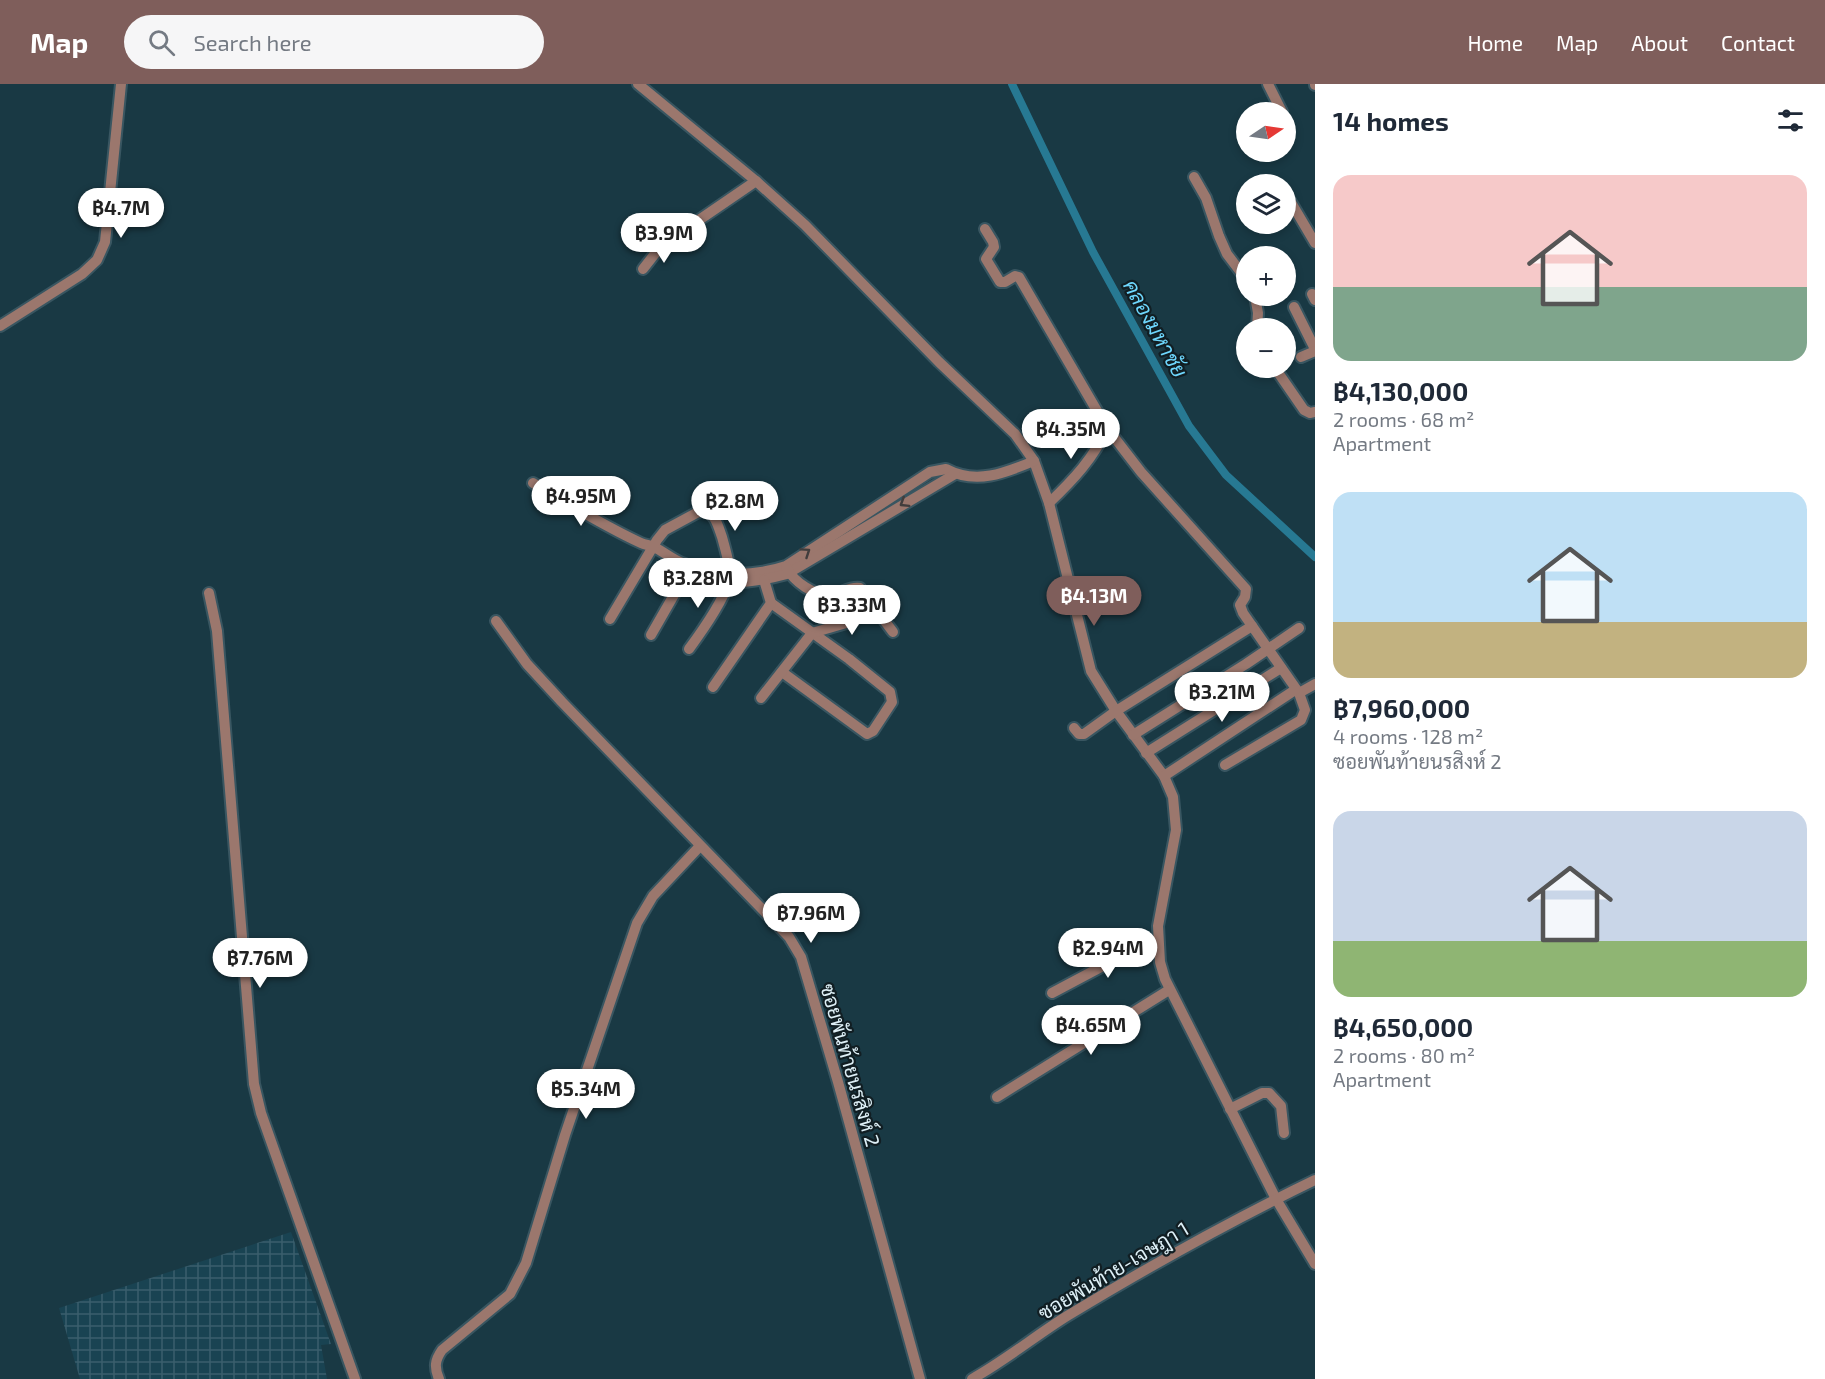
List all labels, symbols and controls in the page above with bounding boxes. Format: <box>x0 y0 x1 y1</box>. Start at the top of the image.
search box <box>124 15 544 69</box>
text: Map <box>30 25 88 59</box>
icon: search <box>145 26 178 59</box>
text: Search here <box>193 29 312 55</box>
text: Home <box>1467 30 1523 55</box>
text: Map <box>1556 30 1598 55</box>
text: About <box>1631 30 1688 55</box>
text: Contact <box>1721 30 1795 55</box>
north arrow <box>1236 102 1296 162</box>
map controls <box>1236 102 1296 378</box>
icon: filters <box>1774 104 1807 137</box>
text: 14 homes <box>1333 105 1449 136</box>
button: layers <box>1236 174 1296 234</box>
pin: ฿4.7M <box>79 188 163 239</box>
text: ฿4.7M <box>92 195 150 219</box>
pin: ฿3.9M <box>622 213 706 264</box>
icon: home <box>1516 214 1624 322</box>
text: ฿3.9M <box>635 220 693 244</box>
button: + <box>1236 246 1296 306</box>
water label: คลองมหาชัย <box>1119 275 1193 381</box>
button: − <box>1236 318 1296 378</box>
text: ฿4,130,000 <box>1333 375 1468 406</box>
text: 2 rooms · 68 m² <box>1333 407 1474 431</box>
pin: ฿4.35M <box>1022 409 1120 460</box>
text: ฿4.35M <box>1036 416 1106 440</box>
text: Apartment <box>1333 431 1431 455</box>
pin: ฿4.95M <box>532 476 630 527</box>
pin: ฿2.8M <box>693 481 777 532</box>
text: ฿4.95M <box>546 483 616 507</box>
text: ฿2.8M <box>705 488 765 512</box>
one-way arrow <box>900 496 911 507</box>
icon: home <box>1516 531 1624 639</box>
one-way arrow <box>799 548 810 559</box>
pin: ฿3.28M <box>649 558 747 609</box>
text: ฿3.28M <box>663 565 733 589</box>
pin: ฿4.13M <box>1045 576 1143 627</box>
text: ฿4.13M <box>1060 583 1128 607</box>
pin: ฿3.33M <box>803 585 901 636</box>
text: ฿3.33M <box>817 592 887 616</box>
pin: ฿3.21M <box>1173 672 1271 723</box>
text: ฿3.21M <box>1189 679 1255 703</box>
text: ฿7,960,000 <box>1333 692 1470 723</box>
text: 4 rooms · 128 m² <box>1333 724 1483 748</box>
text: ซอยพันท้ายนรสิงห์ 2 <box>1333 749 1501 773</box>
icon: home <box>1516 850 1624 958</box>
pin: ฿7.96M <box>762 893 860 944</box>
text: ฿7.96M <box>777 900 845 924</box>
pin: ฿2.94M <box>1059 928 1157 979</box>
text: ฿2.94M <box>1072 935 1144 959</box>
pin: ฿7.76M <box>211 938 309 989</box>
text: ฿7.76M <box>227 945 293 969</box>
street label: ซอยพันท้ายนรสิงห์ 2 <box>816 980 887 1149</box>
pin: ฿4.65M <box>1042 1005 1140 1056</box>
text: ฿4,650,000 <box>1333 1011 1473 1042</box>
text: ฿4.65M <box>1056 1012 1126 1036</box>
text: 2 rooms · 80 m² <box>1333 1043 1475 1067</box>
text: Apartment <box>1333 1067 1431 1091</box>
pin: ฿5.34M <box>537 1069 635 1120</box>
text: ฿5.34M <box>551 1076 621 1100</box>
street label: ซอยพันท้าย-เจษฎา 1 <box>1033 1216 1194 1327</box>

